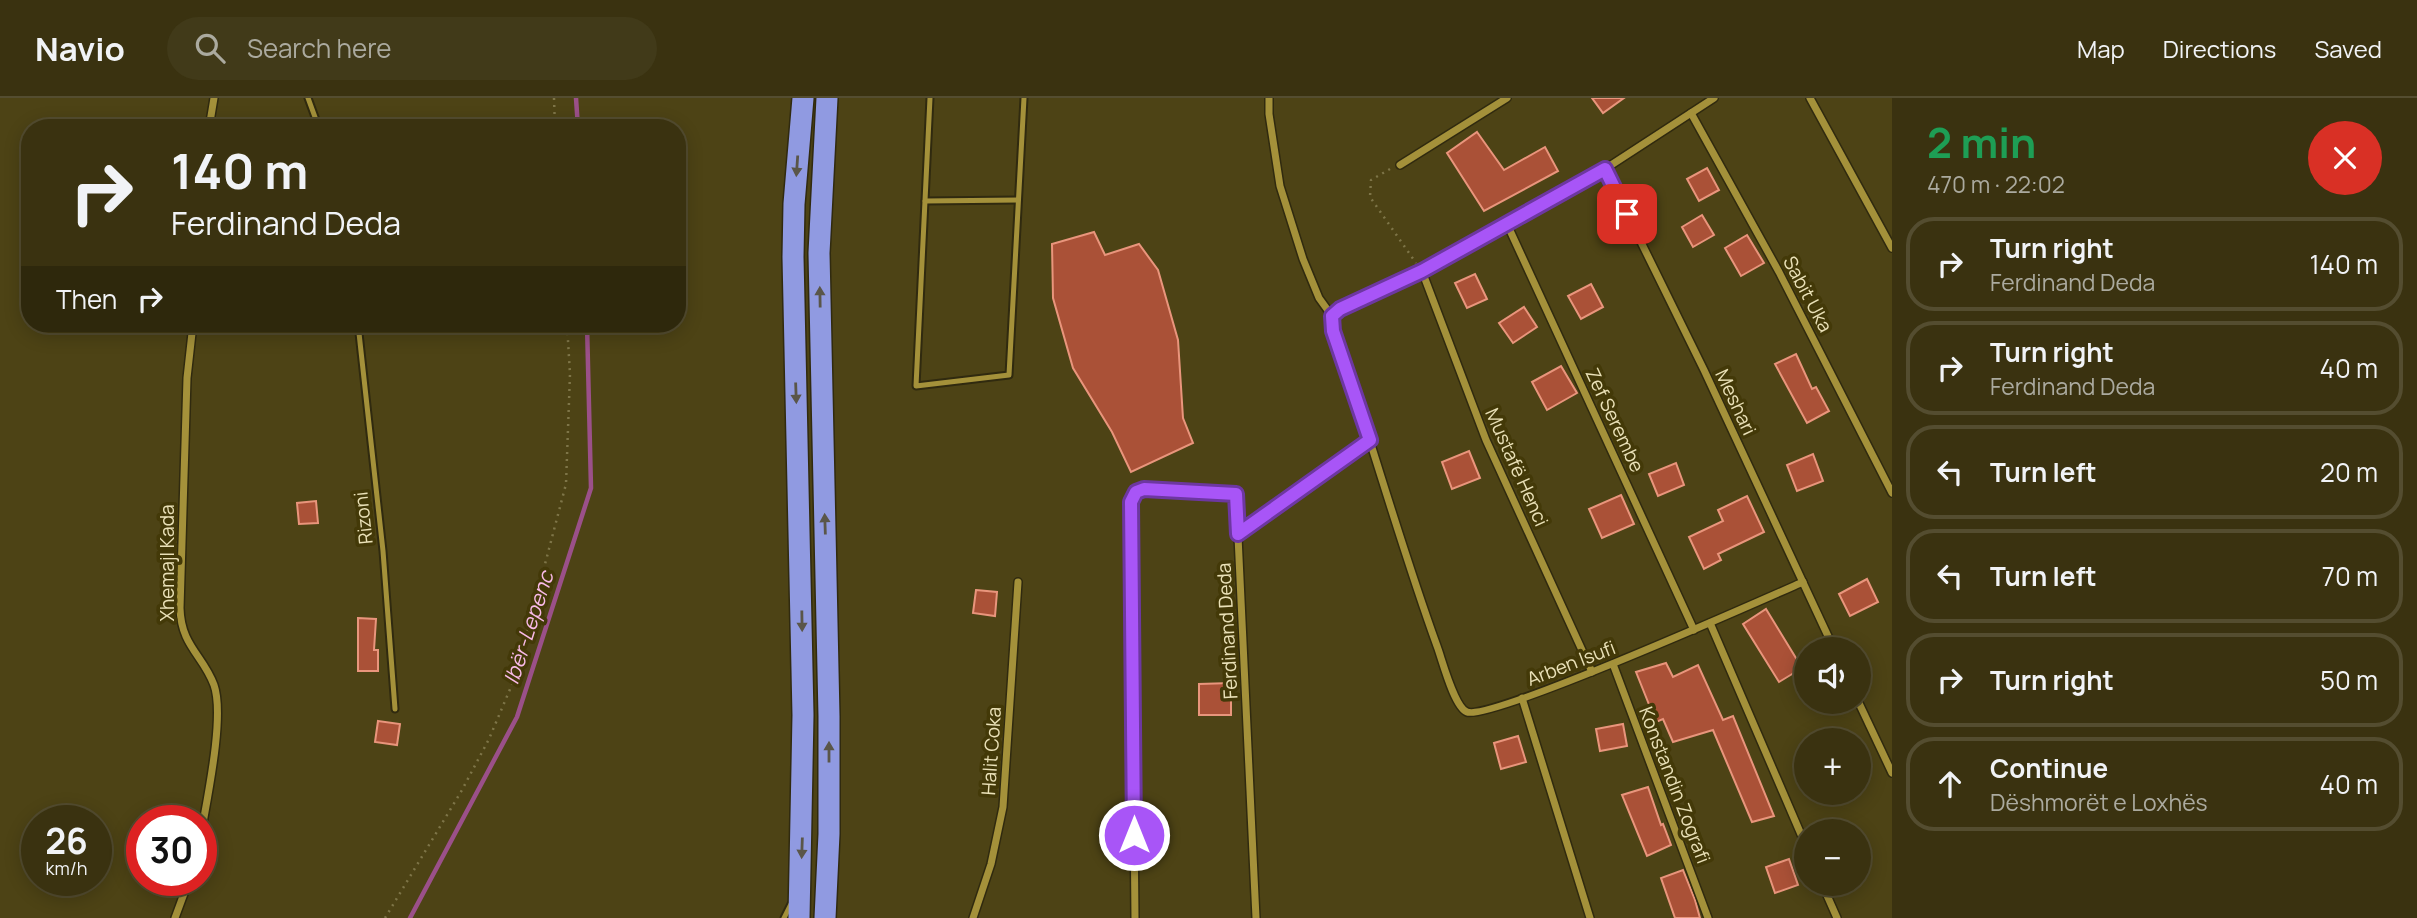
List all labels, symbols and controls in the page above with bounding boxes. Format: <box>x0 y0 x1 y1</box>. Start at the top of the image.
search box <box>167 17 657 80</box>
text: Navio <box>35 26 125 71</box>
icon: search <box>191 29 229 67</box>
text: Search here <box>247 30 391 66</box>
text: Map <box>2077 32 2125 65</box>
text: Directions <box>2163 32 2276 65</box>
text: Saved <box>2314 32 2382 65</box>
text: 2 min <box>1927 113 2036 171</box>
button: close <box>2308 121 2382 195</box>
text: 140 m <box>171 137 308 204</box>
icon: right <box>56 147 147 238</box>
one-way arrow <box>791 155 802 177</box>
text: 470 m · 22:02 <box>1927 168 2065 200</box>
pin <box>1597 184 1657 244</box>
icon: arrive <box>1608 195 1646 233</box>
text: Ferdinand Deda <box>171 201 401 245</box>
text: Turn right <box>1990 230 2114 266</box>
icon: right <box>1931 245 1969 283</box>
text: 140 m <box>2309 246 2378 282</box>
street label: Sabit Uka <box>1777 251 1839 337</box>
text: Ferdinand Deda <box>1990 266 2155 298</box>
icon: right <box>131 280 169 318</box>
text: Then <box>56 281 117 317</box>
one-way arrow <box>814 286 826 308</box>
text: Turn right <box>1990 334 2114 370</box>
icon: right <box>1931 349 1969 387</box>
text: 40 m <box>2320 350 2378 386</box>
street label: Zef Serembe <box>1580 364 1650 476</box>
street label: Meshari <box>1709 365 1763 439</box>
text: Ferdinand Deda <box>1990 370 2155 402</box>
one-way arrow <box>791 383 802 405</box>
street label: Mustafë Henci <box>1479 404 1555 530</box>
icon: left <box>1931 453 1969 491</box>
text: Turn left <box>1990 454 2097 490</box>
text: 20 m <box>2320 454 2378 490</box>
street label: Rizoni <box>347 490 379 546</box>
street label: Xhemajl Kada <box>154 505 180 621</box>
one-way arrow <box>820 513 831 535</box>
icon: left <box>1931 557 1969 595</box>
text: Turn left <box>1990 558 2097 594</box>
text: 70 m <box>2322 558 2378 594</box>
street label: Ferdinand Deda <box>1210 562 1244 700</box>
water label: Ibër-Lepenc <box>497 565 560 688</box>
one-way arrow <box>796 610 807 632</box>
street label: Arben Isufi <box>1523 634 1619 692</box>
map controls <box>1794 637 1871 896</box>
button: sound <box>1794 637 1871 714</box>
icon: right <box>1931 661 1969 699</box>
text: Turn right <box>1990 662 2114 698</box>
text: 50 m <box>2320 662 2378 698</box>
street label: Konstandin Zografi <box>1633 703 1717 867</box>
street label: Halit Coka <box>975 706 1007 796</box>
button: + <box>1794 728 1871 805</box>
one-way arrow <box>823 741 835 763</box>
text: Continue <box>1990 750 2108 786</box>
icon: ahead <box>1931 765 1969 803</box>
text: 40 m <box>2320 766 2378 802</box>
text: Dëshmorët e Loxhës <box>1990 786 2208 818</box>
position arrow <box>1097 798 1171 872</box>
speed limit sign: 30 <box>126 805 217 896</box>
text: 26 <box>45 817 88 865</box>
button: − <box>1794 819 1871 896</box>
one-way arrow <box>796 838 807 860</box>
text: km/h <box>46 856 87 880</box>

